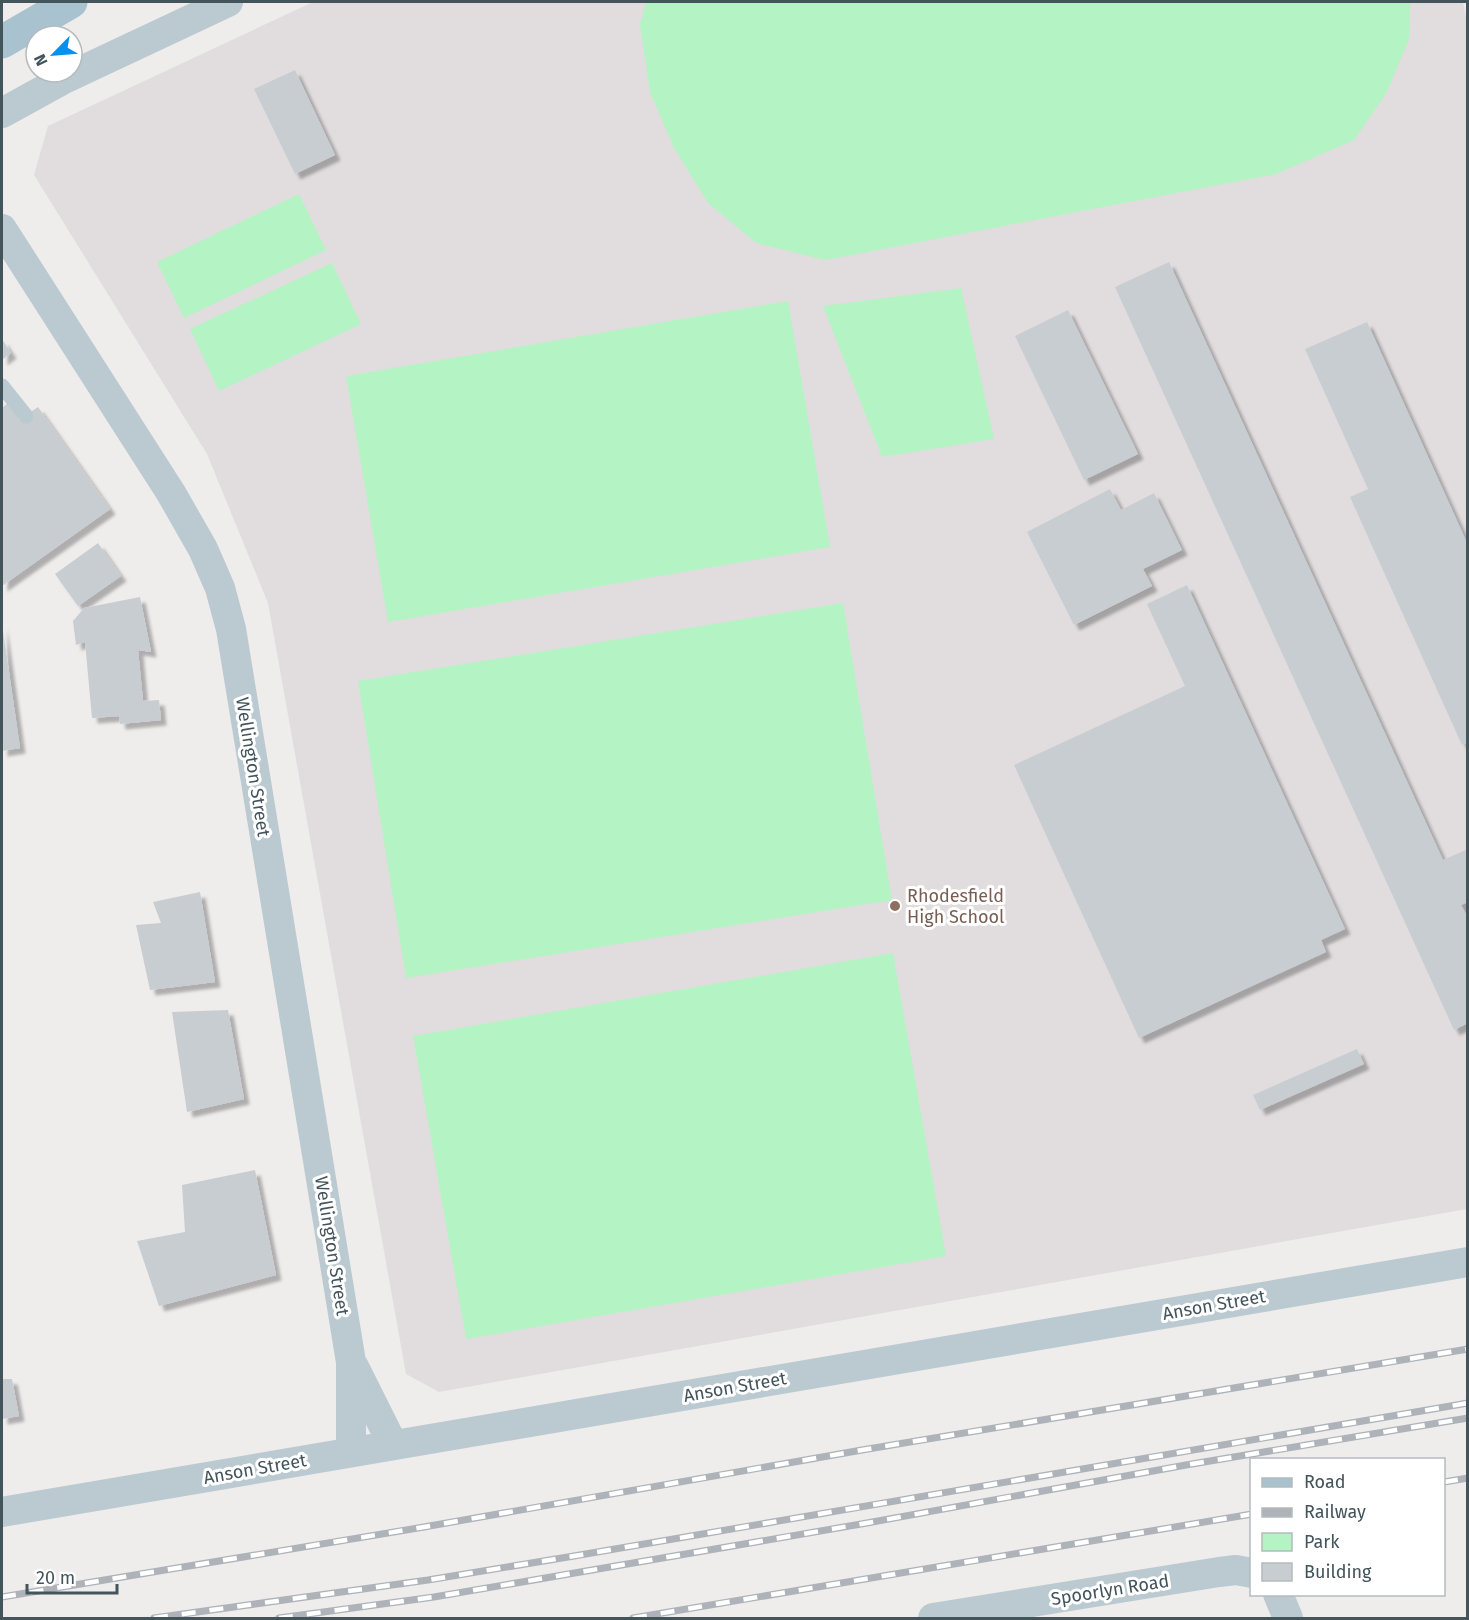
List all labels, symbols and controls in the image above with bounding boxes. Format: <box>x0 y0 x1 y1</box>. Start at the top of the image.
north arrow <box>24 24 84 84</box>
text: N <box>30 51 52 69</box>
street label: Wellington Street <box>231 696 275 839</box>
place label: Rhodesfield High School <box>907 885 1004 928</box>
marker: Rhodesfield High School <box>888 899 902 913</box>
street label: Wellington Street <box>310 1175 354 1318</box>
street label: Anson Street <box>1161 1285 1268 1325</box>
street label: Anson Street <box>682 1367 789 1407</box>
street label: Anson Street <box>202 1449 309 1489</box>
legend <box>1250 1458 1445 1596</box>
text: Road <box>1304 1471 1346 1493</box>
text: Railway <box>1304 1501 1366 1523</box>
text: Park <box>1304 1531 1340 1553</box>
scale bar <box>27 1557 117 1595</box>
text: Building <box>1304 1561 1372 1583</box>
text: 20 m <box>36 1567 75 1589</box>
street label: Spoorlyn Road <box>1049 1570 1171 1610</box>

